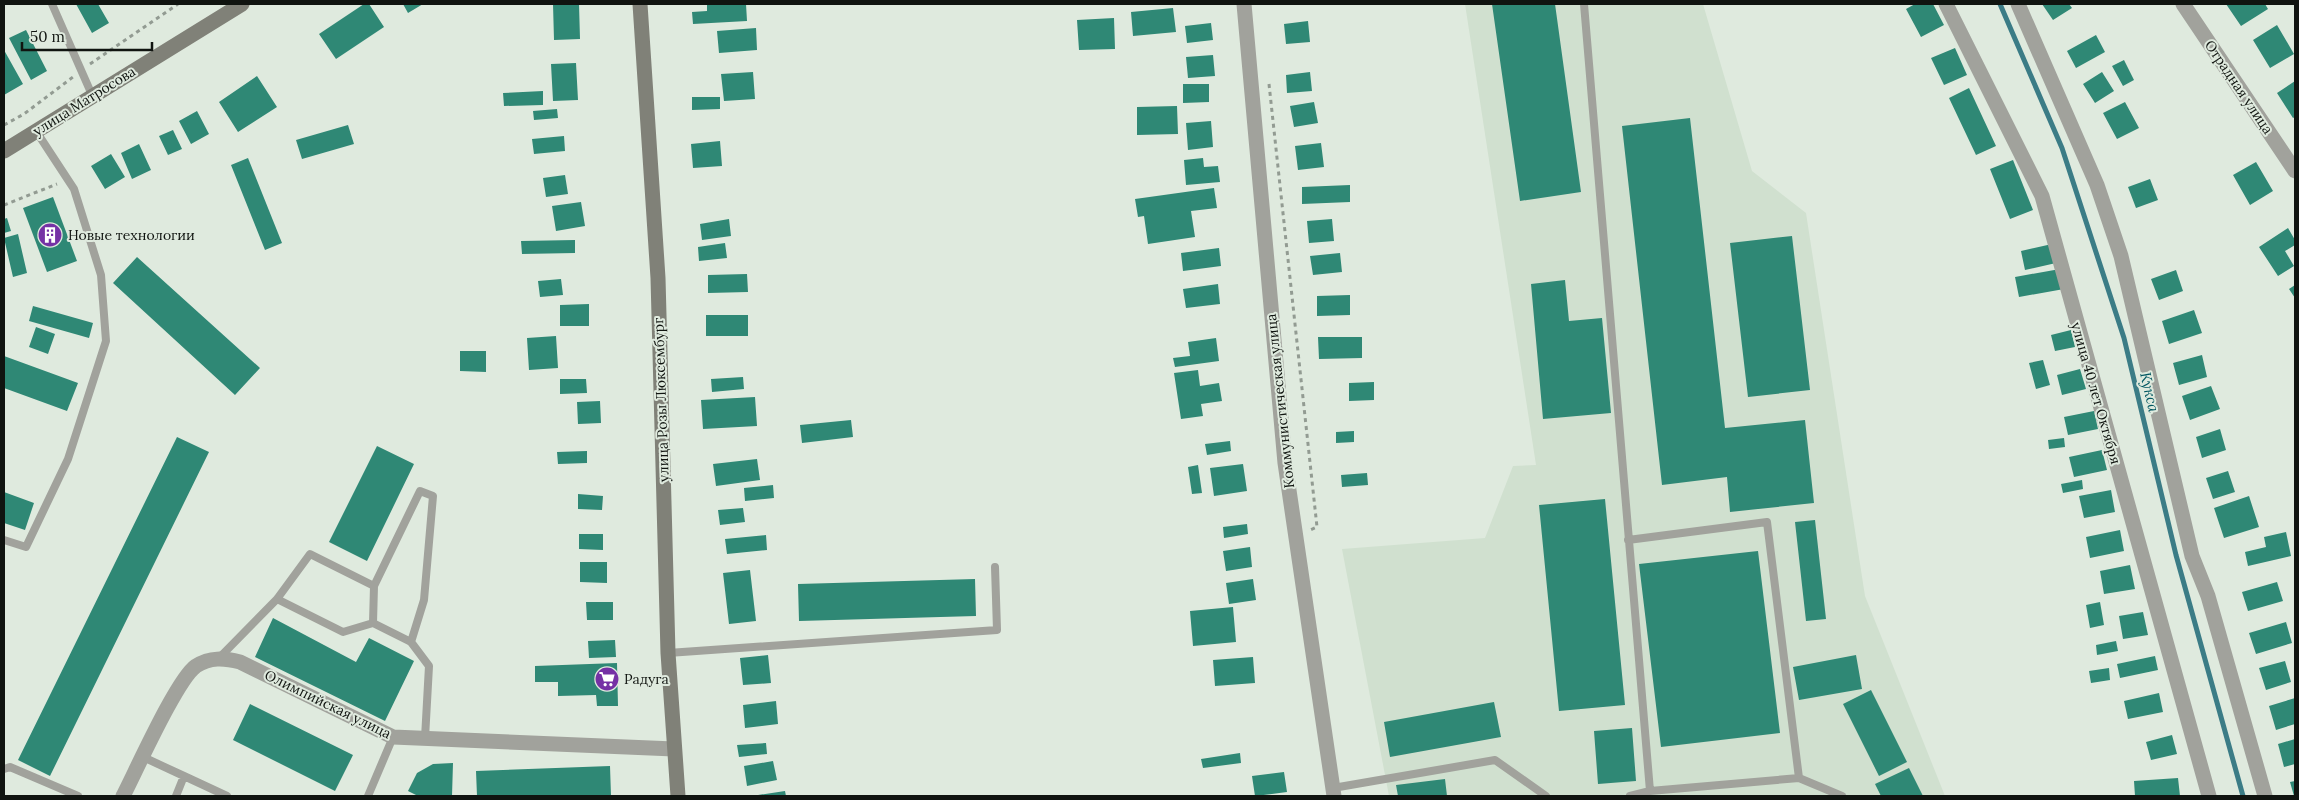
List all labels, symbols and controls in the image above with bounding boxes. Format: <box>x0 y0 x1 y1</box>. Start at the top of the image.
scale bar <box>22 20 152 52</box>
text: 50 m <box>30 27 65 46</box>
street label: Отрадная улица <box>2201 37 2277 137</box>
street label: улица Матросова <box>29 62 139 140</box>
building icon: Новые технологии <box>37 222 63 248</box>
place label: Новые технологии <box>68 226 195 244</box>
street label: Коммунистическая улица <box>1262 313 1298 489</box>
street label: улица Розы Люксембург <box>649 318 673 482</box>
street label: улица 40 лет Октября <box>2067 320 2125 466</box>
water label: Кукса <box>2136 370 2164 415</box>
street label: Олимпийская улица <box>262 666 394 742</box>
supermarket icon: Радуга <box>594 666 620 692</box>
place label: Радуга <box>624 670 669 688</box>

